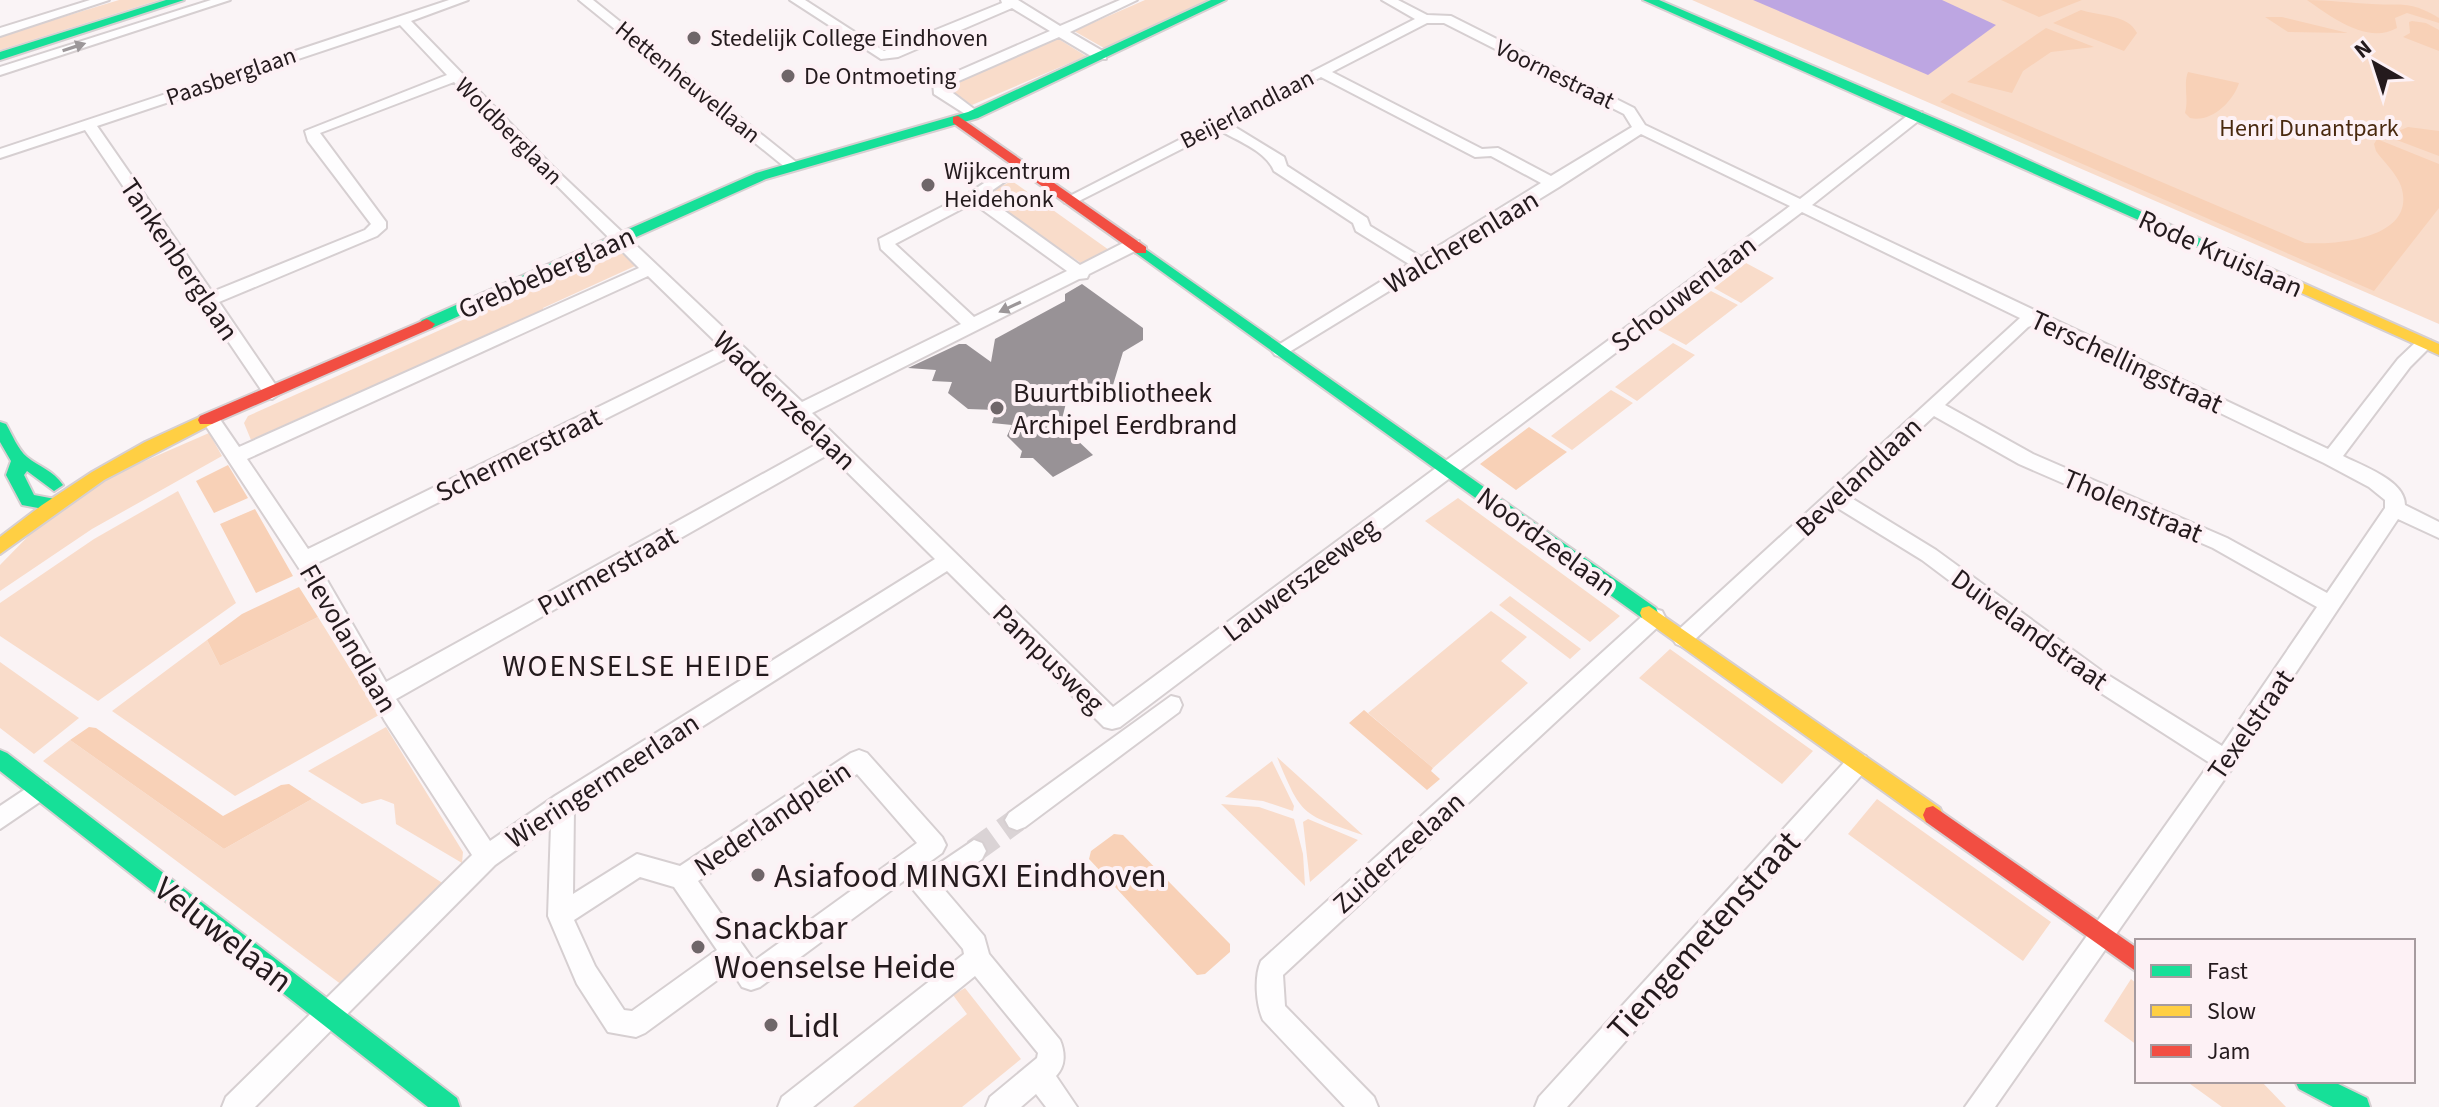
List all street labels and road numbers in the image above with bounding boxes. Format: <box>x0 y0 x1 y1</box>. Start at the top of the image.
street label: Hettenheuvellaan <box>607 13 768 152</box>
street label: Voornestraat <box>1489 30 1620 118</box>
street label: Paasberglaan <box>161 38 301 115</box>
street label: Beijerlandlaan <box>1174 61 1320 158</box>
street label: Woldberglaan <box>447 69 571 193</box>
street label: Tankenberglaan <box>110 170 248 349</box>
street label: Walcherenlaan <box>1377 180 1546 304</box>
street label: Rode Kruislaan <box>2132 200 2309 308</box>
street label: Grebbeberglaan <box>452 216 641 330</box>
street label: Schouwenlaan <box>1602 226 1765 362</box>
street label: Terschellingstraat <box>2024 300 2230 424</box>
street label: Waddenzeelaan <box>704 322 865 480</box>
street label: Schermerstraat <box>429 397 609 512</box>
street label: Bevelandlaan <box>1786 407 1931 546</box>
street label: Tholenstraat <box>2056 458 2209 554</box>
street label: Noordzeelaan <box>1469 478 1624 606</box>
street label: Lauwerszeeweg <box>1214 508 1387 652</box>
street label: Purmerstraat <box>530 516 685 626</box>
street label: Flevolandlaan <box>289 557 407 720</box>
street label: Duivelandstraat <box>1943 559 2117 701</box>
street label: Pampusweg <box>983 595 1113 723</box>
street label: Texelstraat <box>2198 661 2304 788</box>
street label: Wieringermeerlaan <box>498 703 707 858</box>
street label: Nederlandplein <box>686 751 859 886</box>
street label: Zuiderzeelaan <box>1324 782 1474 923</box>
street label: Tiengemetenstraat <box>1596 820 1812 1052</box>
street label: Veluwelaan <box>143 865 303 1005</box>

